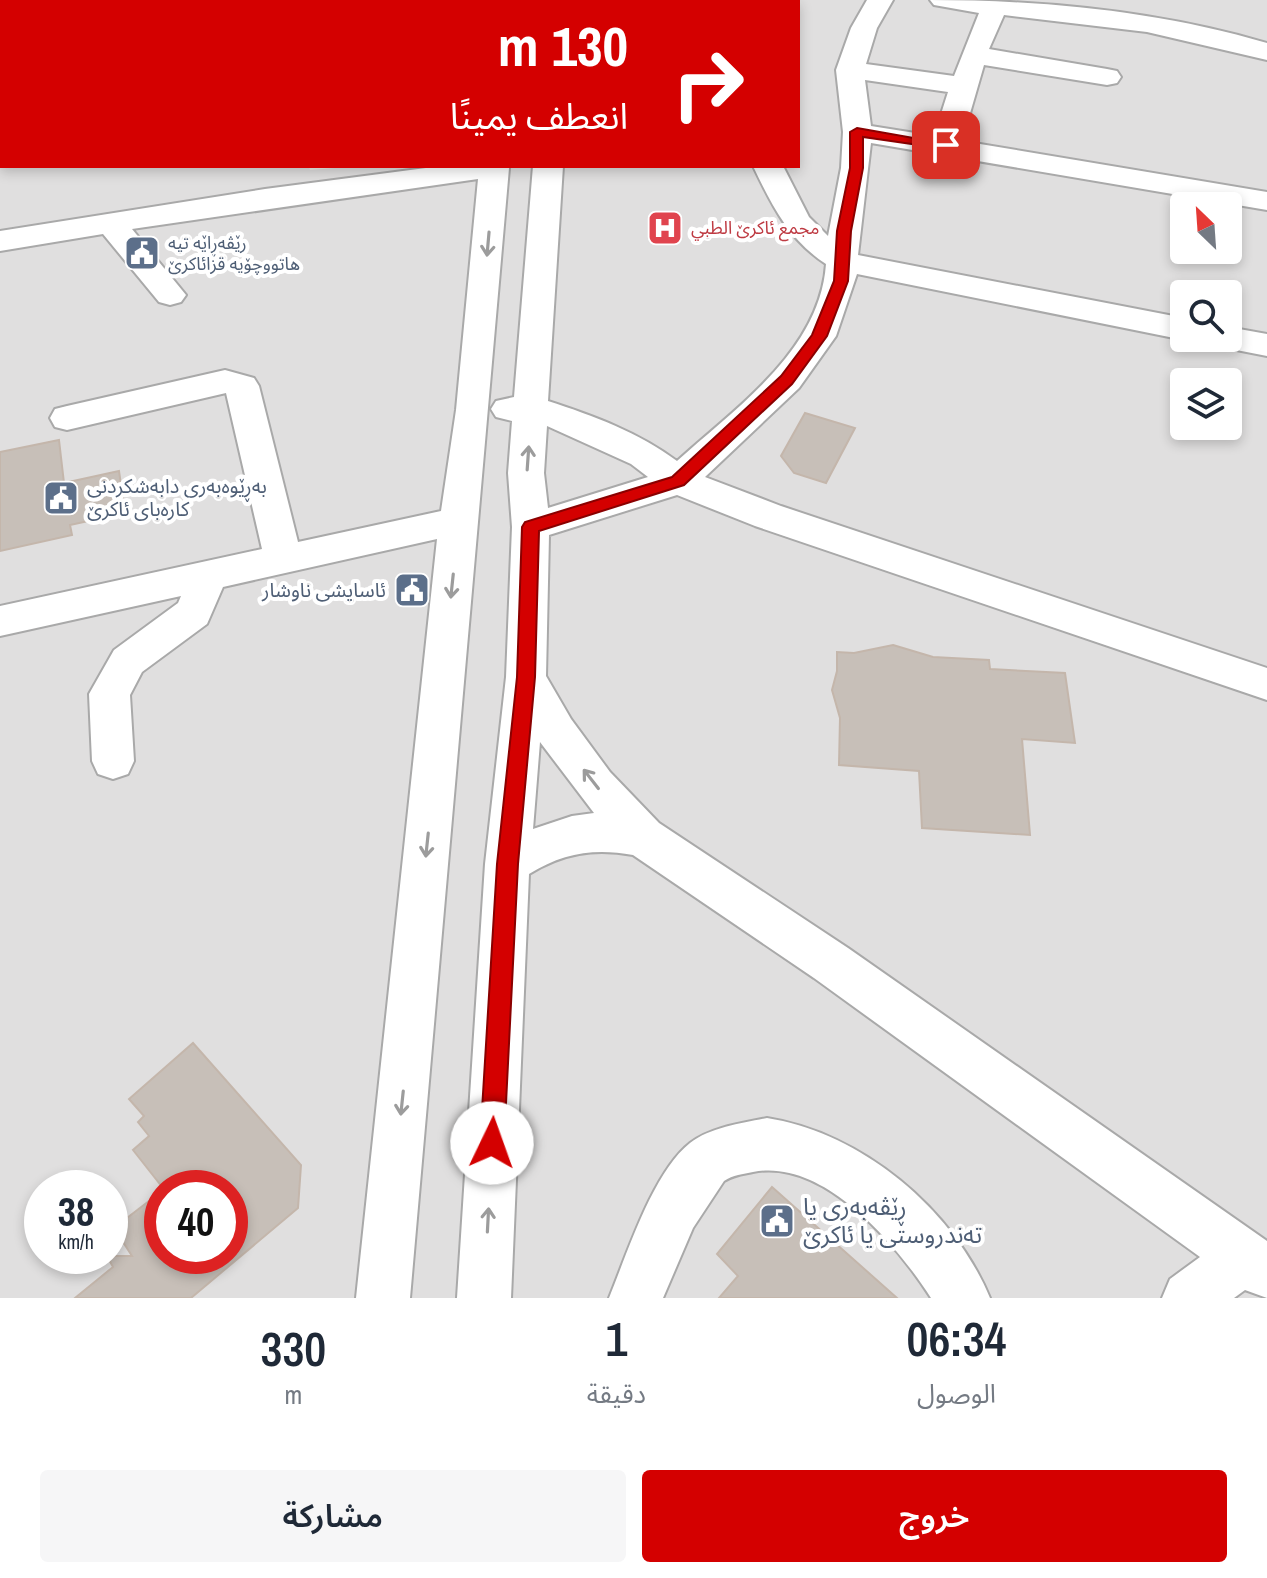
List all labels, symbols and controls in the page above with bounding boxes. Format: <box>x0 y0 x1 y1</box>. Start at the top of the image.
text: 130 m <box>498 8 628 83</box>
icon: right <box>656 32 760 136</box>
text: انعطف يمينًا <box>450 92 628 140</box>
pin <box>912 111 980 179</box>
icon: arrive <box>924 123 968 167</box>
north arrow <box>1170 192 1242 264</box>
map controls <box>1170 192 1242 440</box>
hospital icon: مجمع ئاکرێ الطبي <box>646 209 684 247</box>
place label: مجمع ئاکرێ الطبي <box>691 215 820 242</box>
place label: رێڤەڕاێە تیە هاتووچۆیە قزائاکرێ <box>168 230 300 276</box>
one-way arrow <box>480 230 495 257</box>
public building icon: رێڤەڕاێە تیە هاتووچۆیە قزائاکرێ <box>123 234 161 272</box>
button: search <box>1170 280 1242 352</box>
button: layers <box>1170 368 1242 440</box>
one-way arrow <box>521 445 536 472</box>
place label: بەڕێوەبەری دابەشکردنی کارەبای ئاکرێ <box>87 472 267 522</box>
public building icon: بەڕێوەبەری دابەشکردنی کارەبای ئاکرێ <box>42 479 80 517</box>
public building icon: ئاسايشى ناوشار <box>393 571 431 609</box>
one-way arrow <box>444 572 459 599</box>
place label: ئاسايشى ناوشار <box>261 576 386 603</box>
one-way arrow <box>582 769 599 790</box>
one-way arrow <box>419 831 434 857</box>
one-way arrow <box>394 1089 409 1116</box>
position arrow <box>450 1101 534 1185</box>
speed limit sign: 40 <box>144 1170 248 1274</box>
text: 38 <box>58 1185 94 1238</box>
place label: ڕێڤەبەری یا تەندروستی یا ئاکرێ <box>803 1190 982 1250</box>
public building icon: ڕێڤەبەری یا تەندروستی یا ئاکرێ <box>758 1202 796 1240</box>
one-way arrow <box>481 1207 496 1234</box>
text: km/h <box>58 1228 94 1255</box>
text: 1 <box>605 1306 627 1371</box>
text: 06:34 <box>907 1306 1006 1371</box>
text: 330 <box>261 1316 326 1381</box>
text: دقيقة <box>587 1376 646 1411</box>
text: الوصول <box>917 1376 996 1411</box>
text: m <box>285 1377 302 1412</box>
button: مشاركة <box>40 1470 626 1562</box>
button: خروج <box>642 1470 1227 1562</box>

